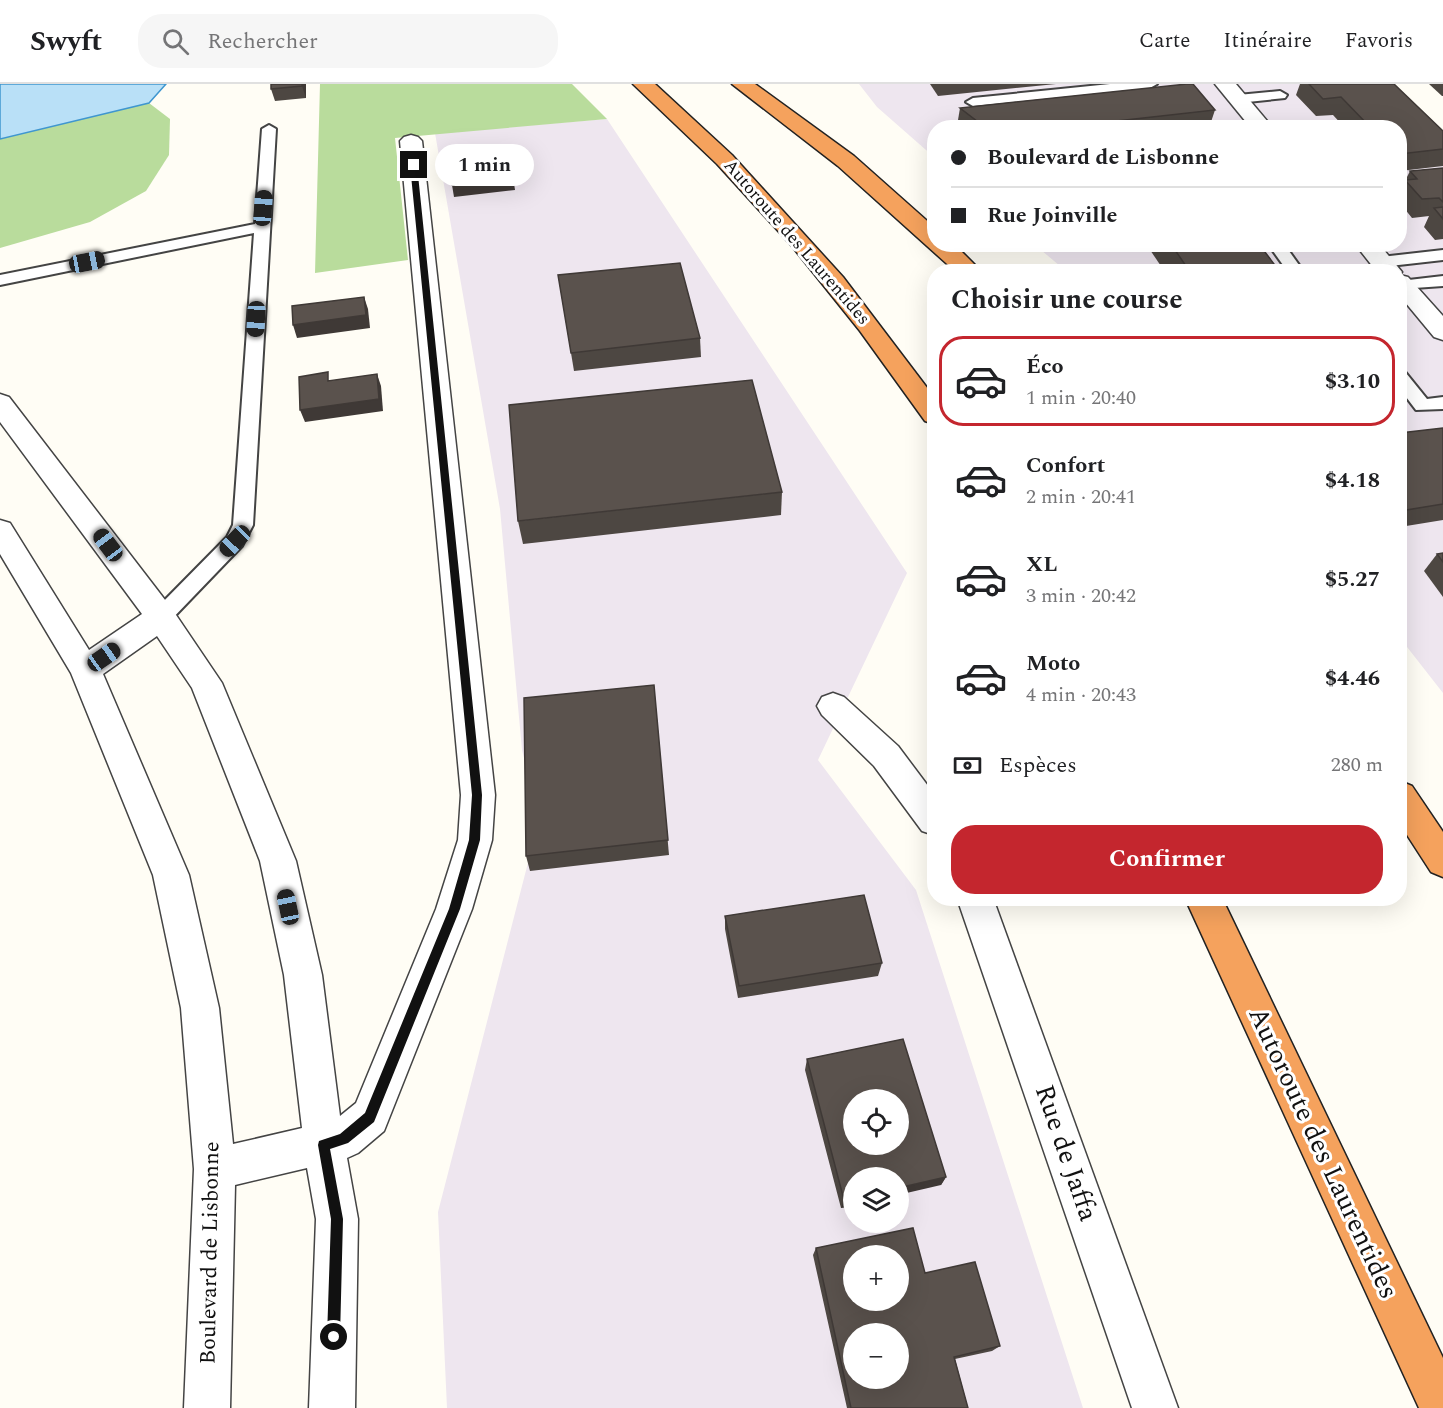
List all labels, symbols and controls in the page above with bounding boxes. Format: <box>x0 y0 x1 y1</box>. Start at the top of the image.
search box <box>138 14 558 68</box>
text: Swyft <box>30 20 102 63</box>
icon: search <box>159 25 192 58</box>
text: Rechercher <box>207 25 318 58</box>
text: Carte <box>1139 25 1190 57</box>
text: Itinéraire <box>1223 25 1312 57</box>
text: Favoris <box>1345 25 1413 57</box>
text: Boulevard de Lisbonne <box>987 141 1219 174</box>
callout: 1 min <box>435 144 534 186</box>
text: 1 min <box>458 150 511 180</box>
route end <box>400 151 427 178</box>
street label: Autoroute des Laurentides <box>717 153 877 331</box>
car <box>253 189 273 227</box>
text: Rue Joinville <box>987 199 1118 232</box>
car <box>68 250 106 274</box>
text: Choisir une course <box>951 279 1183 321</box>
car <box>246 301 266 337</box>
text: Éco <box>1026 350 1064 383</box>
icon: car <box>954 354 1008 408</box>
text: $3.10 <box>1325 365 1380 398</box>
text: 1 min · 20:40 <box>1026 383 1136 413</box>
text: Confort <box>1026 449 1105 482</box>
icon: car <box>954 453 1008 507</box>
text: $4.18 <box>1325 464 1380 497</box>
text: 2 min · 20:41 <box>1026 482 1136 512</box>
car <box>216 522 254 560</box>
car <box>90 525 126 565</box>
text: XL <box>1026 548 1057 581</box>
icon: car <box>954 552 1008 606</box>
text: $5.27 <box>1325 563 1380 596</box>
text: 3 min · 20:42 <box>1026 581 1136 611</box>
car <box>84 639 124 675</box>
text: Moto <box>1026 647 1080 680</box>
icon: car <box>954 651 1008 705</box>
text: $4.46 <box>1325 662 1380 695</box>
text: 4 min · 20:43 <box>1026 680 1136 710</box>
icon: cash <box>951 749 984 782</box>
text: Espèces <box>999 749 1077 782</box>
text: 280 m <box>1331 750 1383 780</box>
button: Confirmer <box>951 825 1383 894</box>
car <box>275 888 301 926</box>
street label: Autoroute des Laurentides <box>1237 1000 1409 1306</box>
street label: Rue de Jaffa <box>1023 1079 1109 1227</box>
map controls <box>843 1089 909 1389</box>
button: locate <box>843 1089 909 1155</box>
street label: Boulevard de Lisbonne <box>192 1141 228 1365</box>
button: layers <box>843 1167 909 1233</box>
button: + <box>843 1245 909 1311</box>
route start <box>320 1323 347 1350</box>
button: − <box>843 1323 909 1389</box>

